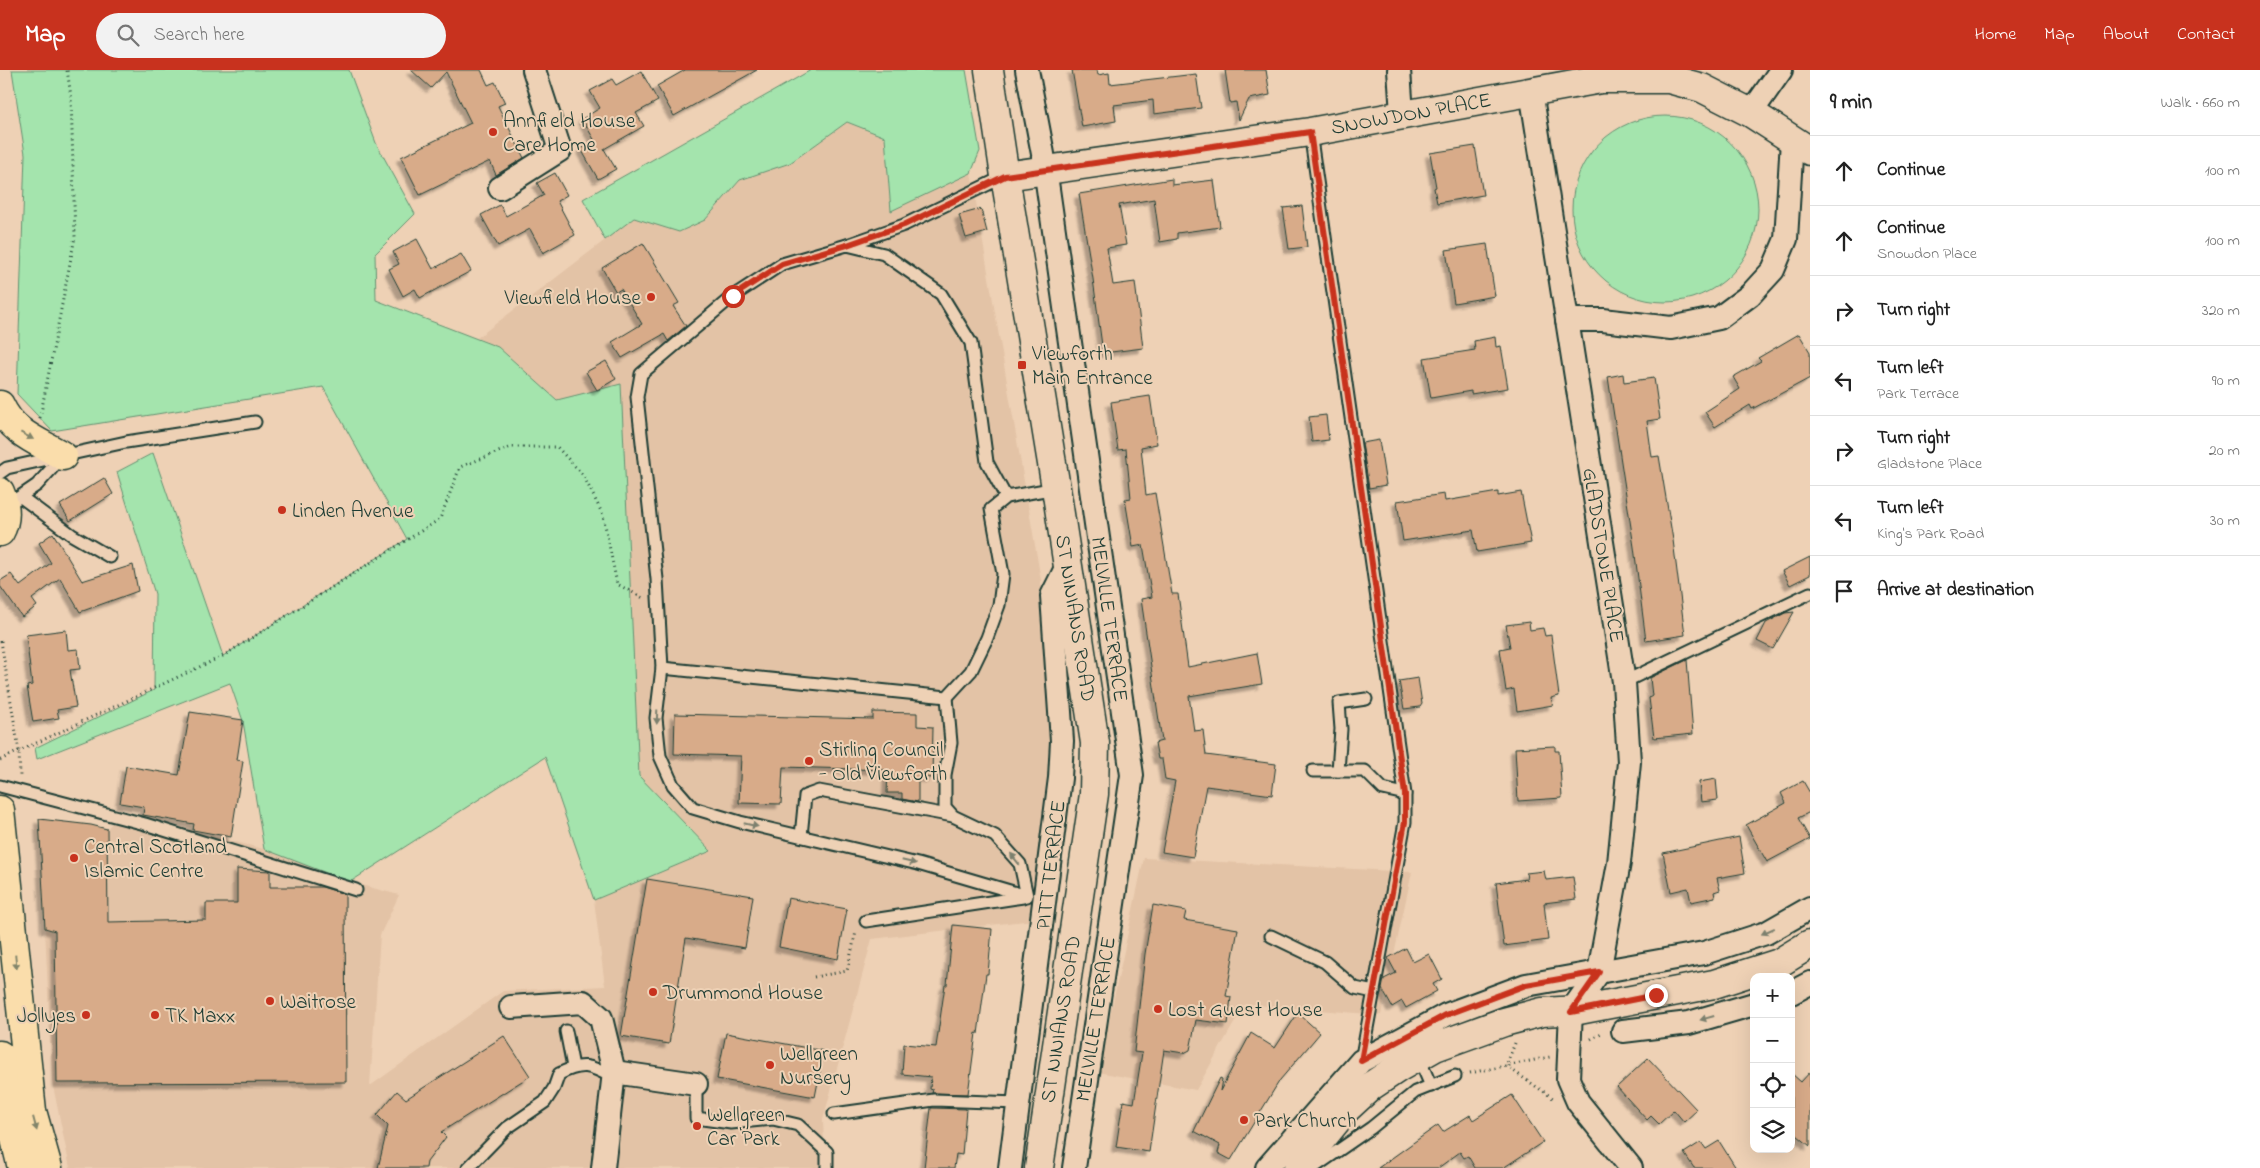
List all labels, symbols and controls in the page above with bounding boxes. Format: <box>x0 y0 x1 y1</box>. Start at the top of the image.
search box <box>96 13 446 58</box>
text: Map <box>25 18 66 53</box>
icon: search <box>114 21 142 49</box>
text: Search here <box>154 22 245 49</box>
text: Home <box>1975 22 2016 48</box>
text: Map <box>2044 22 2075 48</box>
text: About <box>2103 22 2149 48</box>
text: Contact <box>2177 22 2235 48</box>
street label: SNOWDON PLACE <box>1329 86 1494 144</box>
text: 9 min <box>1830 88 1872 118</box>
text: Walk · 660 m <box>2160 91 2240 115</box>
place label: Annfield House Care Home <box>503 107 636 161</box>
marker: Annfield House Care Home <box>487 126 499 138</box>
icon: ahead <box>1830 157 1858 185</box>
text: Continue <box>1877 157 1945 184</box>
text: 100 m <box>2205 159 2240 183</box>
text: Continue <box>1877 215 1945 242</box>
icon: ahead <box>1830 227 1858 255</box>
text: 100 m <box>2205 229 2240 253</box>
text: Snowdon Place <box>1877 242 1977 266</box>
place label: Viewfield House <box>503 284 642 314</box>
route start <box>722 285 745 308</box>
marker: Viewfield House <box>645 291 657 303</box>
icon: right <box>1830 297 1858 325</box>
text: Turn right <box>1877 297 1950 324</box>
text: 320 m <box>2202 299 2240 323</box>
place label: Viewforth Main Entrance <box>1031 340 1153 394</box>
text: Turn left <box>1877 355 1944 382</box>
marker: Viewforth Main Entrance <box>1016 359 1028 371</box>
icon: left <box>1830 367 1858 395</box>
text: 90 m <box>2212 369 2240 393</box>
text: Park Terrace <box>1877 382 1959 406</box>
text: Turn right <box>1877 425 1950 452</box>
one-way arrow <box>19 432 34 440</box>
icon: right <box>1830 437 1858 465</box>
text: 20 m <box>2209 439 2240 463</box>
text: Gladstone Place <box>1877 452 1982 476</box>
street label: GLADSTONE PLACE <box>1573 466 1631 645</box>
text: Turn left <box>1877 495 1944 522</box>
place label: Linden Avenue <box>292 497 414 527</box>
marker: Linden Avenue <box>276 504 288 516</box>
icon: left <box>1830 507 1858 535</box>
text: 30 m <box>2210 509 2240 533</box>
text: King's Park Road <box>1877 522 1984 546</box>
street label: ST NINIANS ROAD <box>1046 533 1102 704</box>
street label: MELVILLE TERRACE <box>1082 535 1134 704</box>
icon: arrive <box>1830 577 1858 605</box>
text: Arrive at destination <box>1877 577 2034 604</box>
one-way arrow <box>652 709 660 725</box>
place label: Stirling Council - Old Viewforth <box>819 736 947 790</box>
marker: Stirling Council - Old Viewforth <box>803 755 815 767</box>
street label: PITT TERRACE <box>1029 799 1075 932</box>
one-way arrow <box>743 821 758 829</box>
place label: Central Scotland Islamic Centre <box>84 833 227 887</box>
marker: Central Scotland Islamic Centre <box>68 852 80 864</box>
one-way arrow <box>1010 853 1021 866</box>
one-way arrow <box>902 858 917 866</box>
one-way arrow <box>1760 927 1775 936</box>
street label: ST NINIANS ROAD <box>1034 934 1090 1105</box>
street label: MELVILLE TERRACE <box>1069 935 1125 1104</box>
one-way arrow <box>12 955 20 971</box>
map controls <box>1750 973 1795 1153</box>
button: + <box>1750 973 1795 1018</box>
place label: Drummond House <box>662 979 824 1009</box>
route end <box>1645 984 1668 1007</box>
marker: Drummond House <box>647 986 659 998</box>
place label: Waitrose <box>280 988 357 1018</box>
marker: Waitrose <box>264 995 276 1007</box>
place label: Lost Guest House <box>1168 996 1323 1026</box>
place label: Jollyes <box>17 1002 76 1034</box>
place label: TK Maxx <box>165 1002 235 1032</box>
marker: Lost Guest House <box>1152 1003 1164 1015</box>
marker: Jollyes <box>80 1009 92 1021</box>
marker: TK Maxx <box>149 1009 161 1021</box>
one-way arrow <box>1699 1014 1714 1022</box>
button: − <box>1750 1018 1795 1063</box>
place label: Wellgreen Nursery <box>780 1040 858 1096</box>
marker: Wellgreen Nursery <box>764 1059 776 1071</box>
button: locate <box>1750 1063 1795 1108</box>
place label: Wellgreen Car Park <box>707 1101 785 1155</box>
place label: Park Church <box>1254 1107 1356 1137</box>
button: layers <box>1750 1108 1795 1153</box>
marker: Park Church <box>1238 1114 1250 1126</box>
one-way arrow <box>32 1116 40 1131</box>
marker: Wellgreen Car Park <box>691 1120 703 1132</box>

